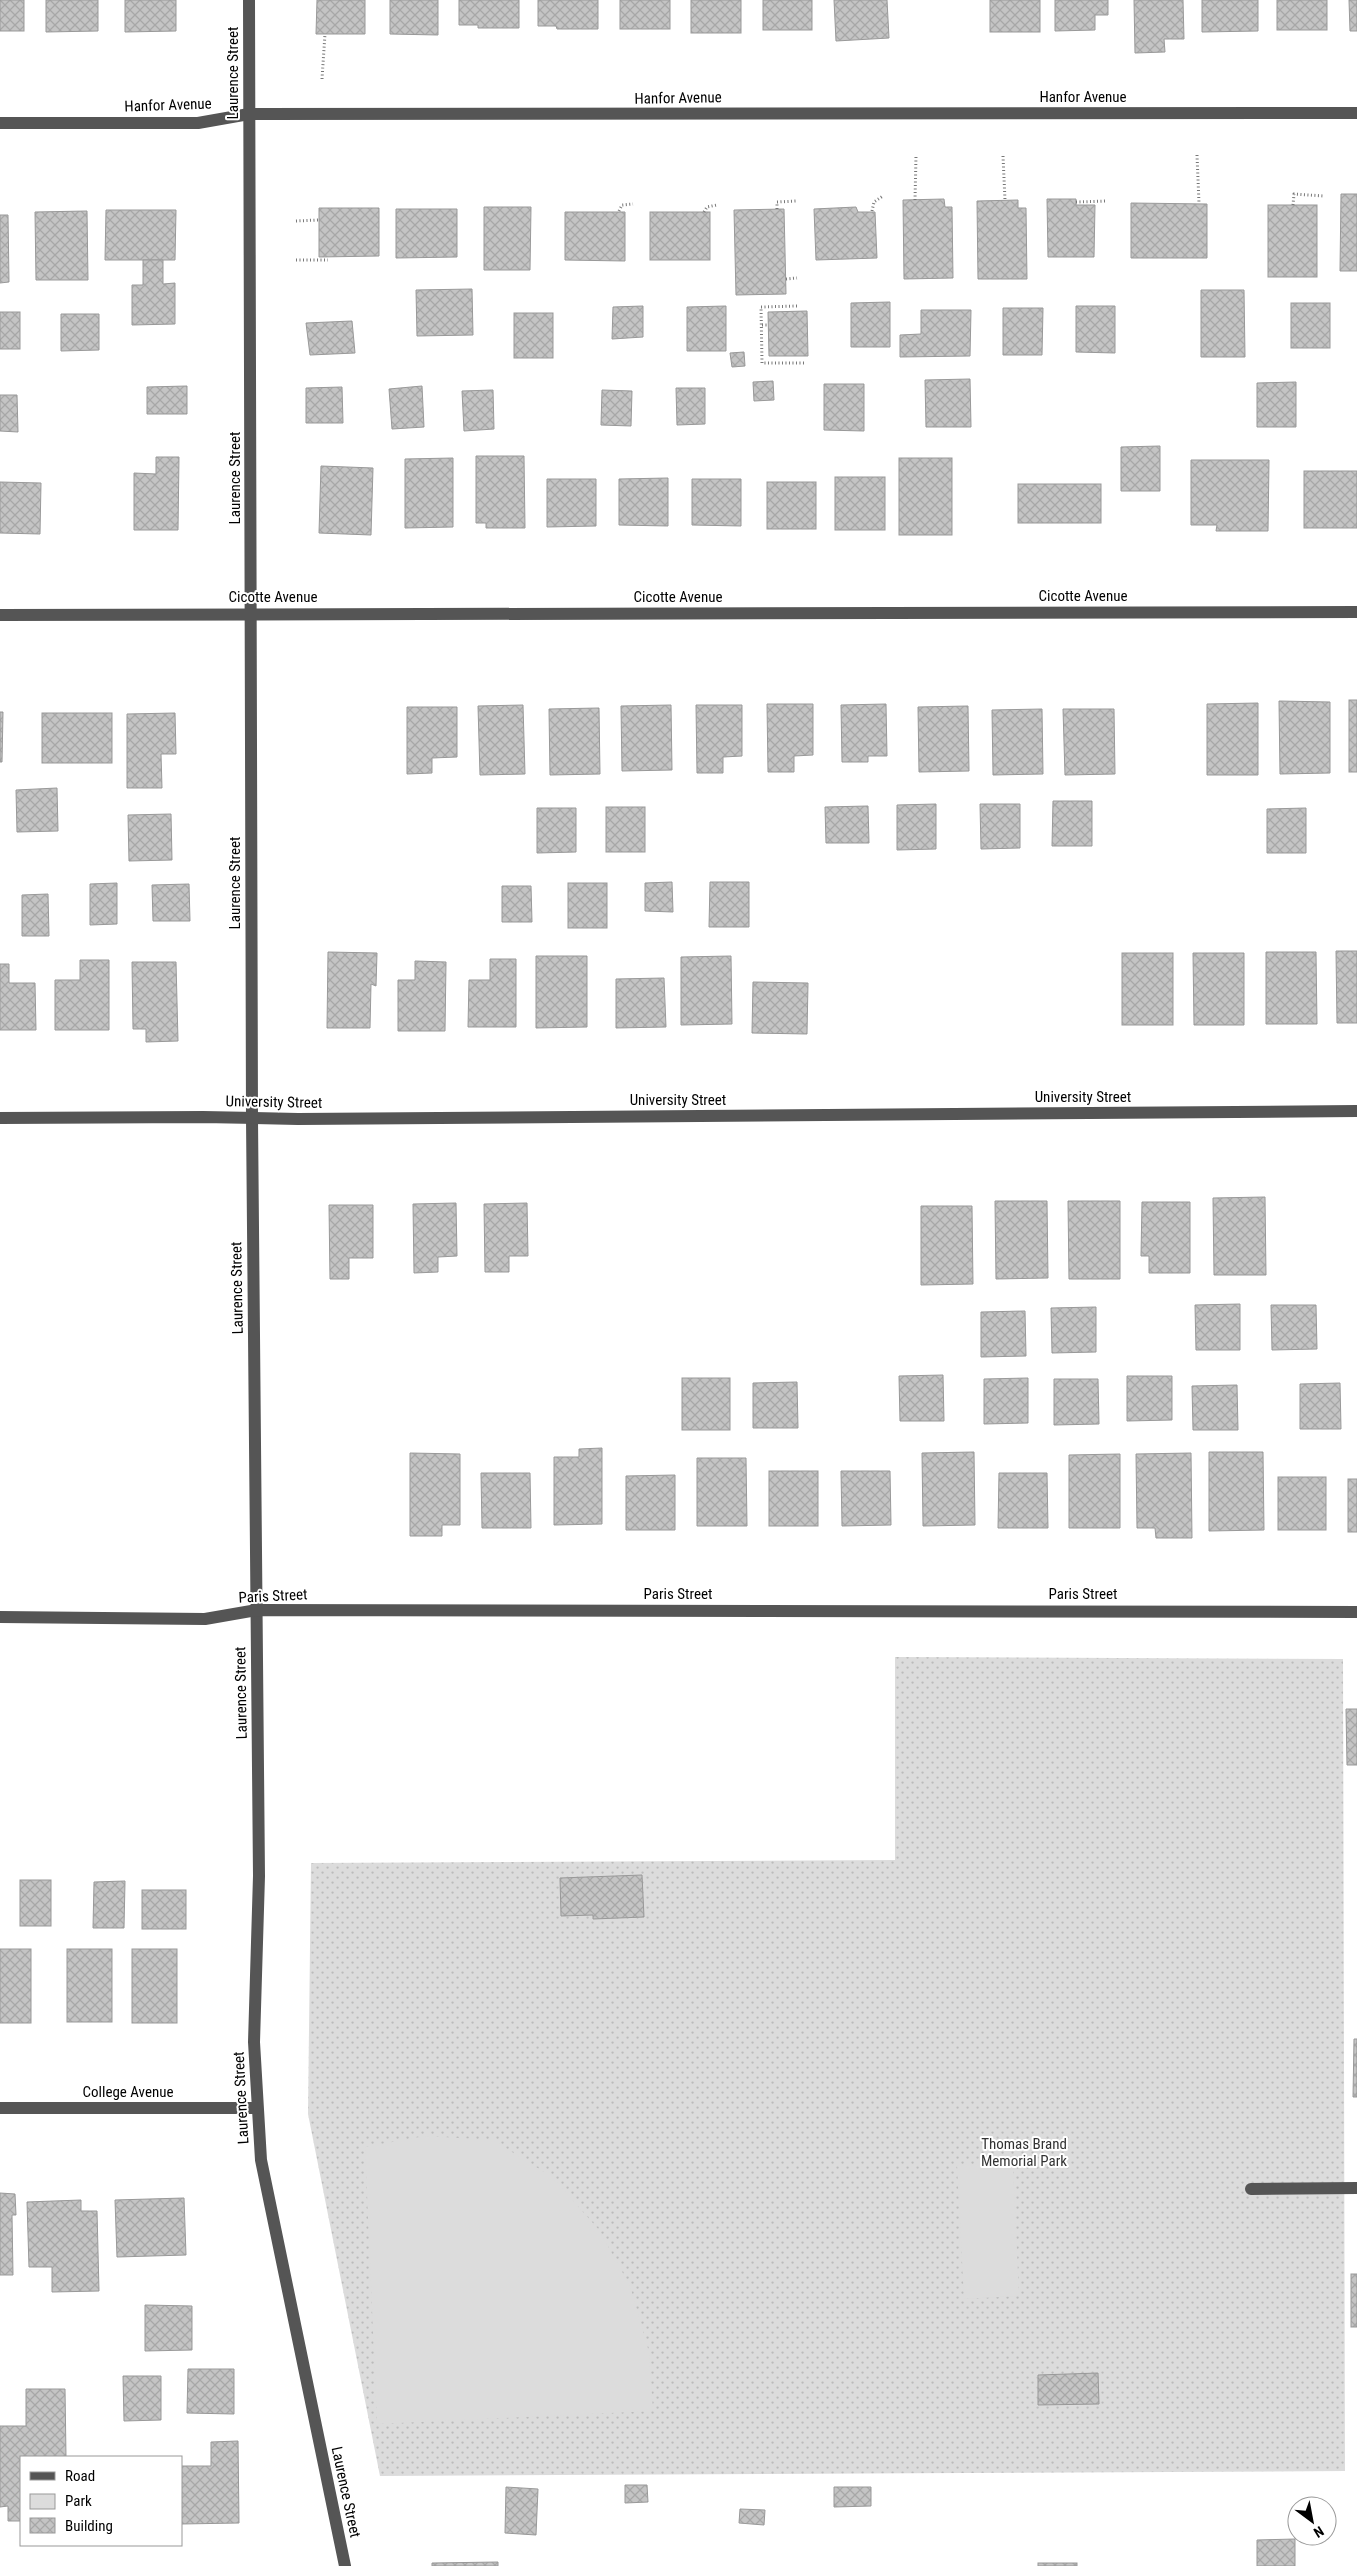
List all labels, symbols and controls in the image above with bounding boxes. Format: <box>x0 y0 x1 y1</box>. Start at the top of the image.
street label: Laurence Street <box>224 27 242 119</box>
street label: Hanfor Avenue <box>634 88 722 108</box>
street label: Hanfor Avenue <box>1039 88 1127 106</box>
street label: Hanfor Avenue <box>124 94 212 116</box>
street label: Laurence Street <box>226 432 244 524</box>
street label: Cicotte Avenue <box>1039 587 1127 605</box>
street label: Cicotte Avenue <box>229 588 317 606</box>
street label: Cicotte Avenue <box>634 588 722 606</box>
street label: Laurence Street <box>226 837 244 929</box>
street label: University Street <box>1035 1088 1131 1106</box>
street label: University Street <box>630 1091 726 1109</box>
street label: University Street <box>226 1092 322 1112</box>
street label: Laurence Street <box>227 1241 247 1335</box>
street label: Paris Street <box>238 1585 308 1607</box>
street label: Paris Street <box>644 1585 712 1603</box>
street label: Paris Street <box>1049 1585 1117 1603</box>
street label: Laurence Street <box>231 1646 251 1740</box>
street label: Laurence Street <box>230 2051 252 2145</box>
street label: College Avenue <box>82 2083 174 2101</box>
park label: Thomas Brand Memorial Park <box>981 2135 1067 2170</box>
street label: Laurence Street <box>328 2445 364 2539</box>
legend <box>20 2456 182 2546</box>
text: Road <box>65 2467 95 2485</box>
text: Park <box>65 2492 92 2510</box>
north arrow <box>1287 2496 1337 2546</box>
text: Building <box>65 2517 113 2535</box>
text: N <box>1311 2523 1327 2541</box>

